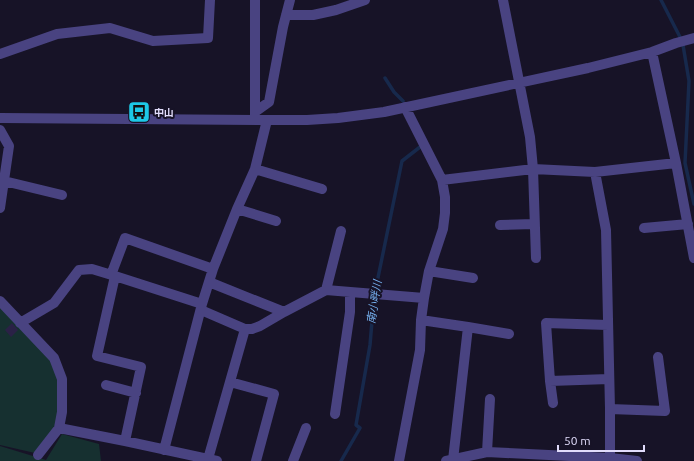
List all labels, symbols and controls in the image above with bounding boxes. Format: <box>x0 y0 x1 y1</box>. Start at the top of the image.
bus stop icon: 中山 <box>126 99 152 125</box>
place label: 中山 <box>154 107 174 118</box>
water label: 南小畔川 <box>365 278 384 325</box>
scale bar <box>558 427 644 453</box>
text: 50 m <box>564 434 591 447</box>

